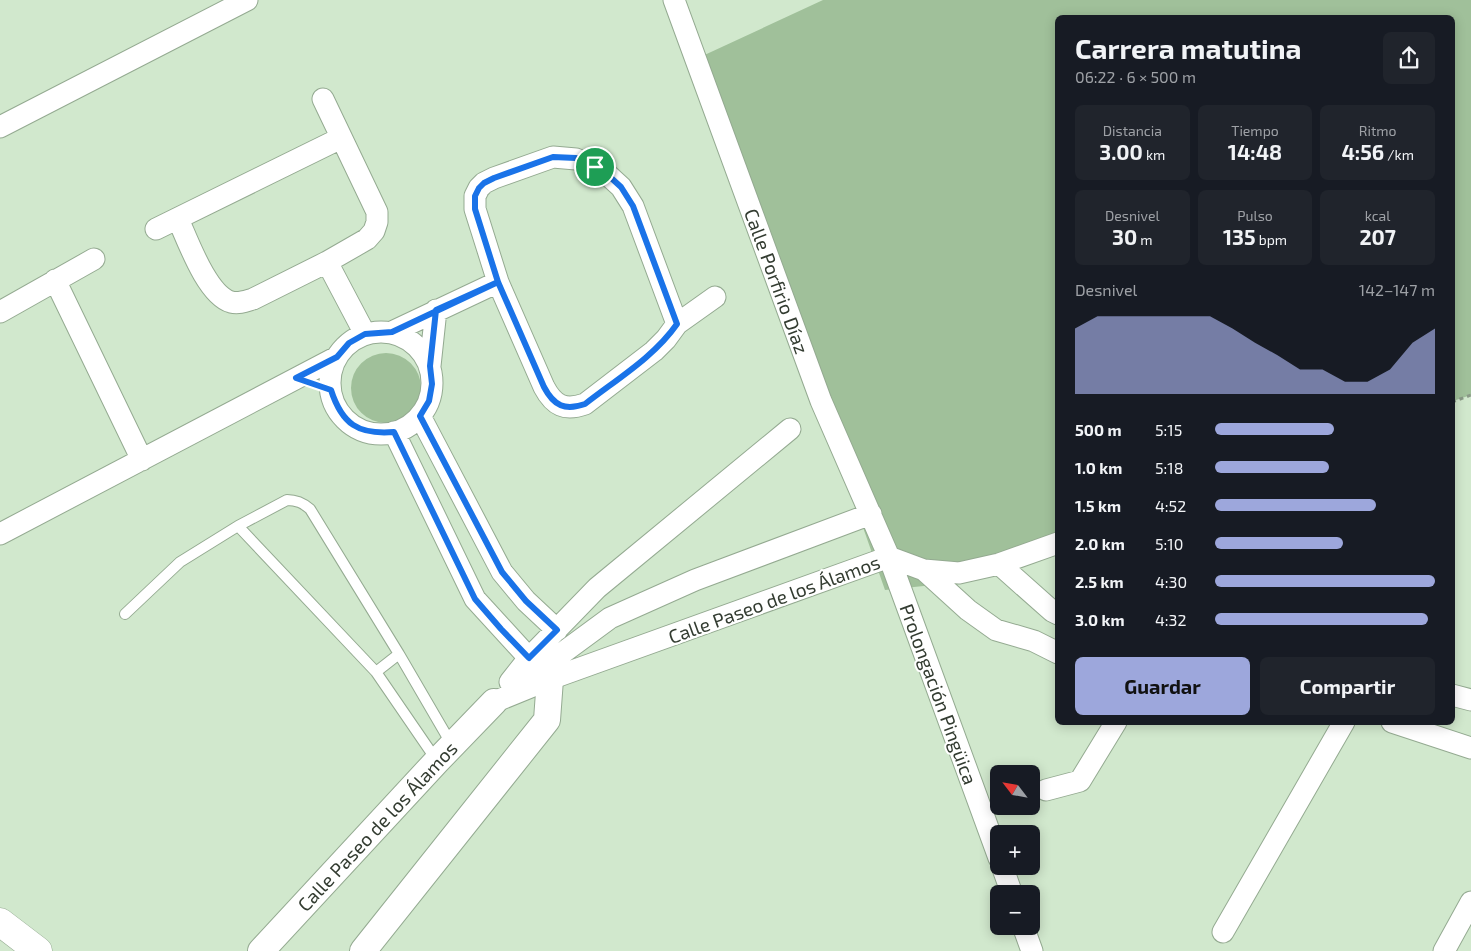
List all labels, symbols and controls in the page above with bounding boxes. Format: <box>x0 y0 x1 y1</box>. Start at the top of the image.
text: Carrera matutina <box>1075 31 1301 65</box>
button: share <box>1383 32 1435 84</box>
text: 06:22 · 6 × 500 m <box>1075 67 1196 86</box>
text: Distancia <box>1103 122 1162 139</box>
text: Tiempo <box>1231 122 1279 139</box>
text: Ritmo <box>1359 122 1397 139</box>
text: 3.00 <box>1099 139 1143 164</box>
text: 14:48 <box>1228 139 1282 164</box>
text: 4:56 <box>1341 139 1384 164</box>
pin <box>574 146 616 188</box>
text: km <box>1143 146 1165 163</box>
text: /km <box>1384 146 1414 163</box>
icon: arrive <box>581 153 609 181</box>
street label: Calle Porfirio Díaz <box>740 205 814 357</box>
text: Desnivel <box>1105 207 1160 224</box>
text: Pulso <box>1237 207 1273 224</box>
text: kcal <box>1365 207 1390 224</box>
text: 30 <box>1112 224 1137 249</box>
text: 135 <box>1223 224 1256 249</box>
text: 207 <box>1359 224 1396 249</box>
text: m <box>1137 231 1153 248</box>
text: bpm <box>1256 231 1287 248</box>
text: Desnivel <box>1075 280 1137 299</box>
text: 142–147 m <box>1359 280 1435 299</box>
text: 500 m <box>1075 420 1122 439</box>
text: 5:15 <box>1155 420 1182 439</box>
text: 1.0 km <box>1075 458 1122 477</box>
text: 5:18 <box>1155 458 1183 477</box>
text: 1.5 km <box>1075 496 1121 515</box>
text: 4:52 <box>1155 496 1186 515</box>
text: 2.0 km <box>1075 534 1125 553</box>
text: 5:10 <box>1155 534 1183 553</box>
street label: Calle Paseo de los Álamos <box>665 550 883 648</box>
text: 2.5 km <box>1075 572 1124 591</box>
text: 4:30 <box>1155 572 1187 591</box>
street label: Prolongación Pingüica <box>896 600 982 788</box>
text: 3.0 km <box>1075 610 1125 629</box>
text: 4:32 <box>1155 610 1187 629</box>
button: Guardar <box>1075 657 1250 715</box>
button: Compartir <box>1260 657 1435 715</box>
street label: Calle Paseo de los Álamos <box>292 736 462 916</box>
north arrow <box>990 765 1040 815</box>
map controls <box>990 765 1040 935</box>
button: + <box>990 825 1040 875</box>
button: − <box>990 885 1040 935</box>

